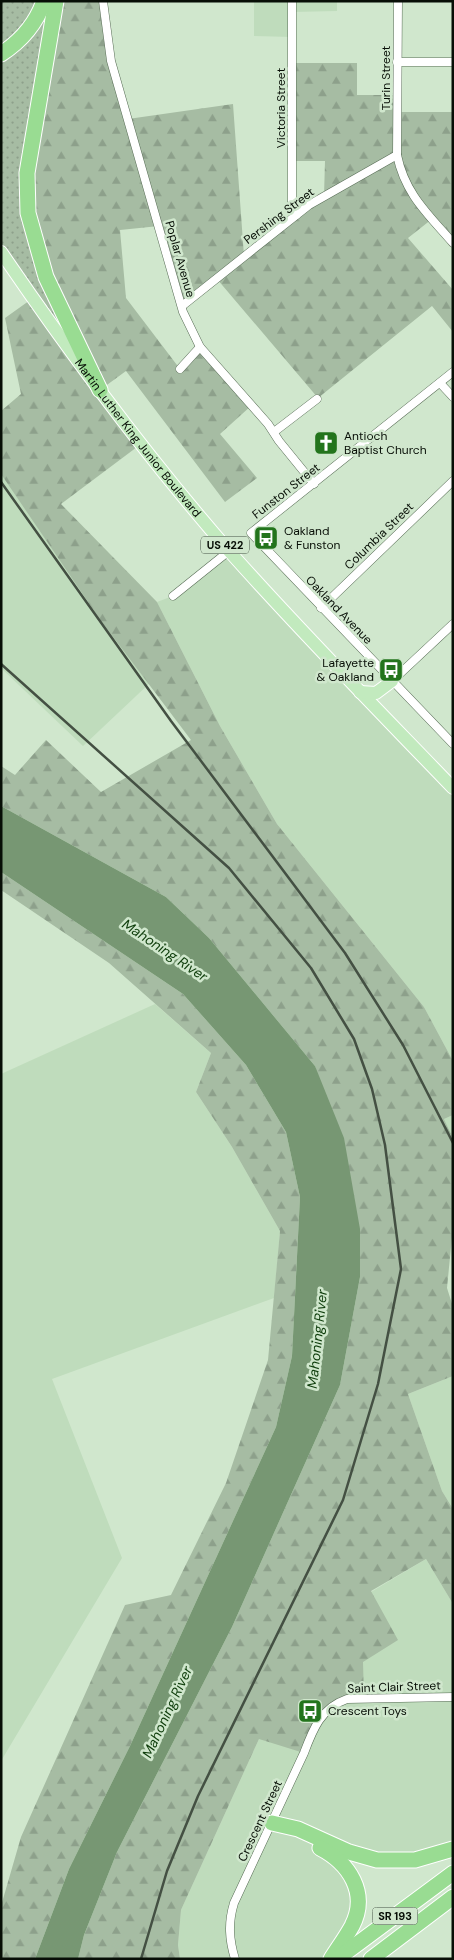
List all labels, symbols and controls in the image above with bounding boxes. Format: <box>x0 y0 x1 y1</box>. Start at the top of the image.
street label: Turin Street <box>378 45 394 110</box>
street label: Victoria Street <box>273 68 289 148</box>
street label: Pershing Street <box>240 184 318 248</box>
street label: Poplar Avenue <box>161 219 199 299</box>
street label: Martin Luther King Junior Boulevard <box>71 355 205 521</box>
place label: Antioch Baptist Church <box>344 428 427 458</box>
church icon: Antioch Baptist Church <box>313 430 339 456</box>
street label: Funston Street <box>249 459 323 522</box>
street label: Columbia Street <box>341 499 417 573</box>
place label: Oakland & Funston <box>284 523 341 553</box>
bus stop icon: Oakland & Funston <box>253 525 279 551</box>
road number: US 422 <box>201 536 249 554</box>
street label: Oakland Avenue <box>302 572 376 648</box>
place label: Lafayette & Oakland <box>317 655 374 685</box>
bus stop icon: Lafayette & Oakland <box>378 657 404 683</box>
water label: Mahoning River <box>119 915 212 986</box>
water label: Mahoning River <box>303 1288 331 1389</box>
water label: Mahoning River <box>138 1662 196 1761</box>
street label: Saint Clair Street <box>347 1677 441 1697</box>
bus stop icon: Crescent Toys <box>297 1698 323 1724</box>
place label: Crescent Toys <box>328 1703 407 1719</box>
street label: Crescent Street <box>234 1777 286 1864</box>
road number: SR 193 <box>372 1908 418 1924</box>

